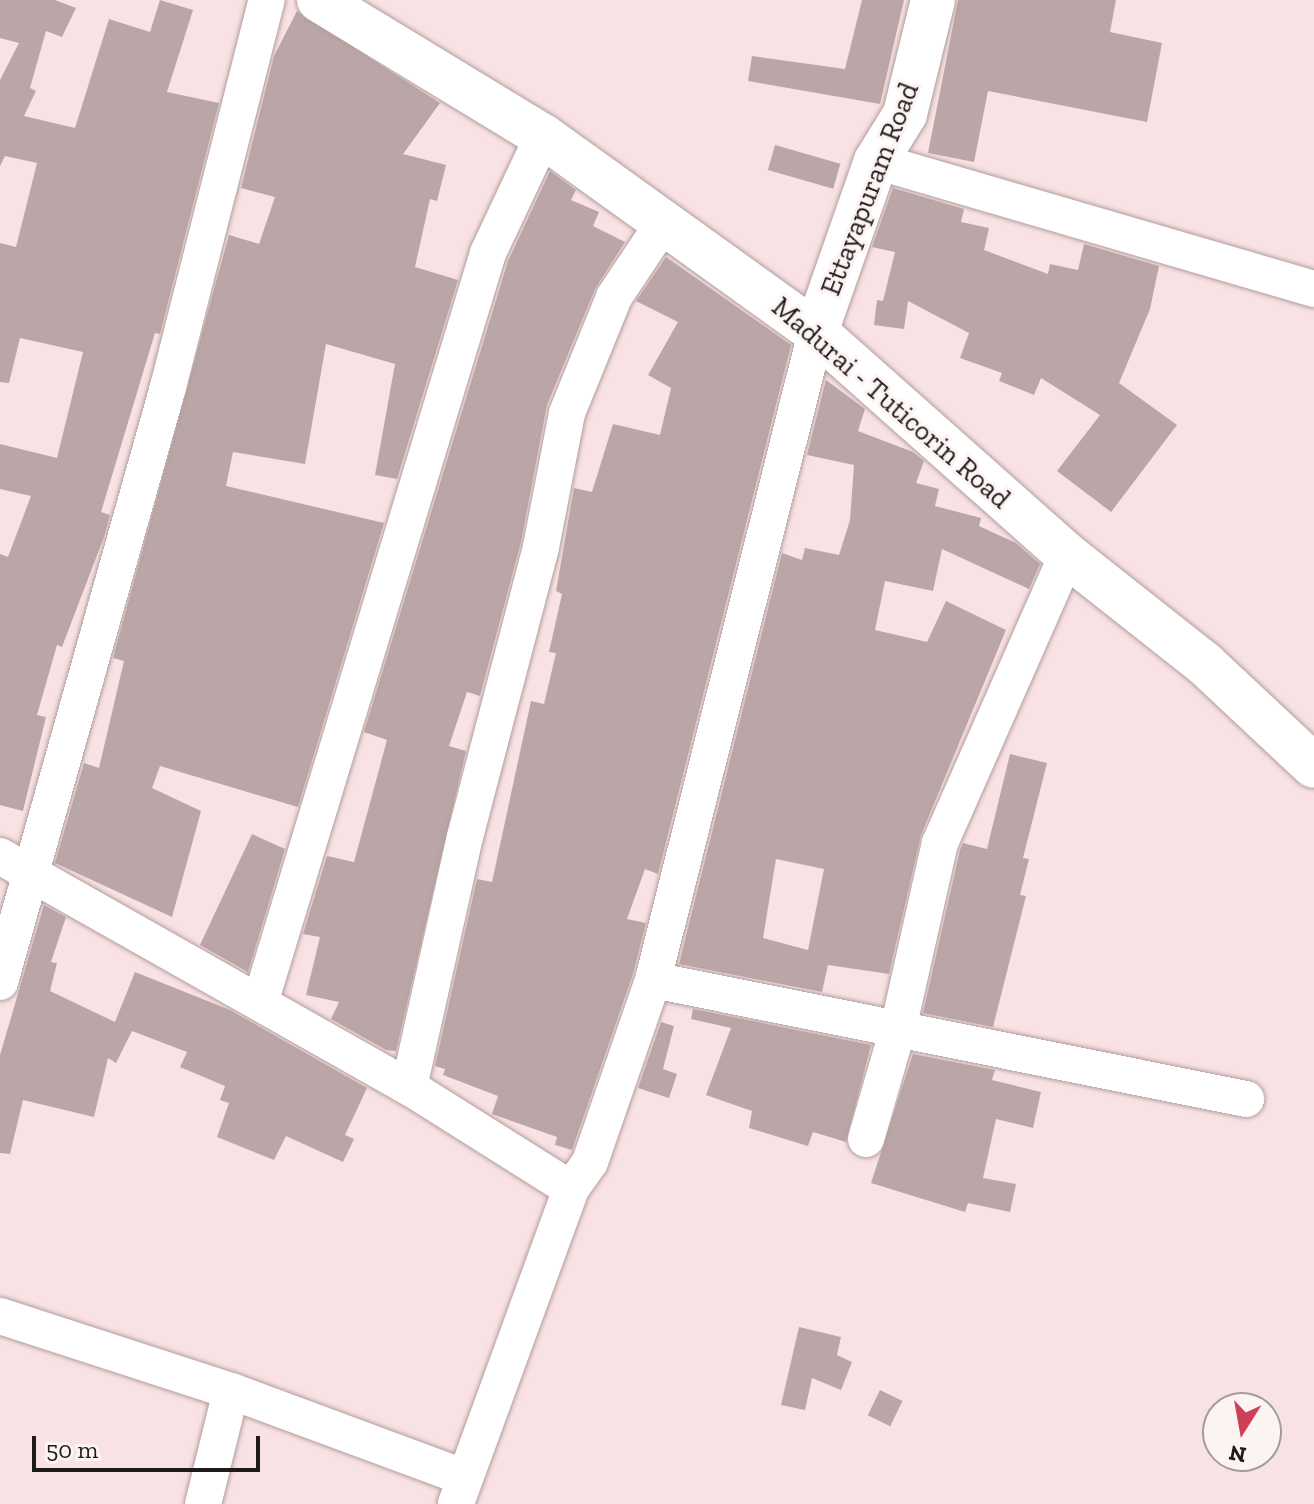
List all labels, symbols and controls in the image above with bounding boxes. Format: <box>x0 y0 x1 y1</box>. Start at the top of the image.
street label: Ettayapuram Road <box>814 78 926 300</box>
street label: Madurai - Tuticorin Road <box>765 290 1017 516</box>
north arrow <box>1202 1392 1282 1472</box>
scale bar <box>36 1420 264 1470</box>
text: 50 m <box>46 1435 98 1464</box>
text: N <box>1227 1439 1249 1469</box>

